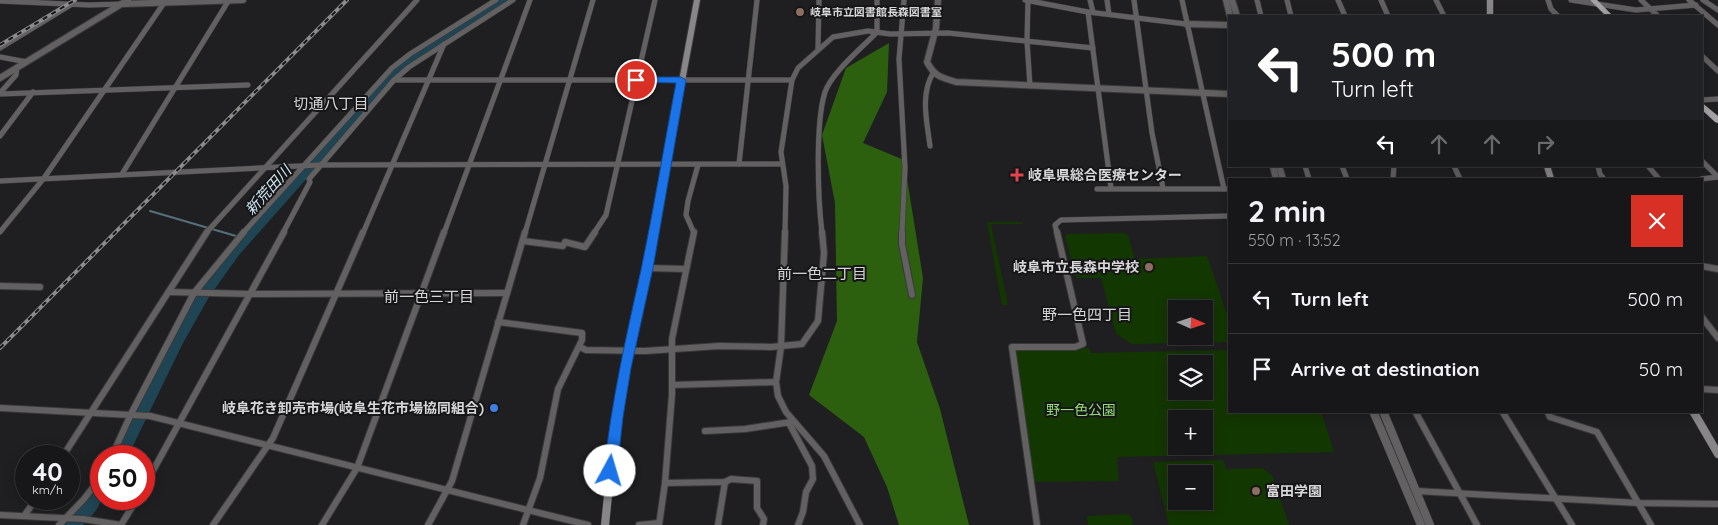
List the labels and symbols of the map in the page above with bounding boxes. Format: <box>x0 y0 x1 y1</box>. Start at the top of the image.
place label: 岐阜市立図書館長森図書室 <box>810 5 942 19</box>
marker: 岐阜市立図書館長森図書室 <box>794 6 806 18</box>
pin <box>615 59 657 101</box>
district label: 切通八丁目 <box>293 94 369 113</box>
water label: 新荒田川 <box>241 160 296 219</box>
place label: 岐阜県総合医療センター <box>1028 166 1182 184</box>
marker: 岐阜県総合医療センター <box>1010 168 1024 182</box>
place label: 岐阜市立長森中学校 <box>1013 258 1139 276</box>
marker: 岐阜市立長森中学校 <box>1143 261 1155 273</box>
district label: 前一色二丁目 <box>777 264 867 283</box>
district label: 前一色三丁目 <box>384 287 474 306</box>
north arrow <box>1168 300 1212 345</box>
district label: 野一色四丁目 <box>1042 305 1132 324</box>
place label: 岐阜花き卸売市場(岐阜生花市場協同組合) <box>222 399 484 417</box>
park label: 野一色公園 <box>1046 401 1116 419</box>
marker: 岐阜花き卸売市場(岐阜生花市場協同組合) <box>488 402 500 414</box>
position arrow <box>583 444 635 496</box>
speed limit sign: 50 <box>90 445 155 510</box>
place label: 富田学園 <box>1266 482 1322 500</box>
marker: 富田学園 <box>1250 485 1262 497</box>

